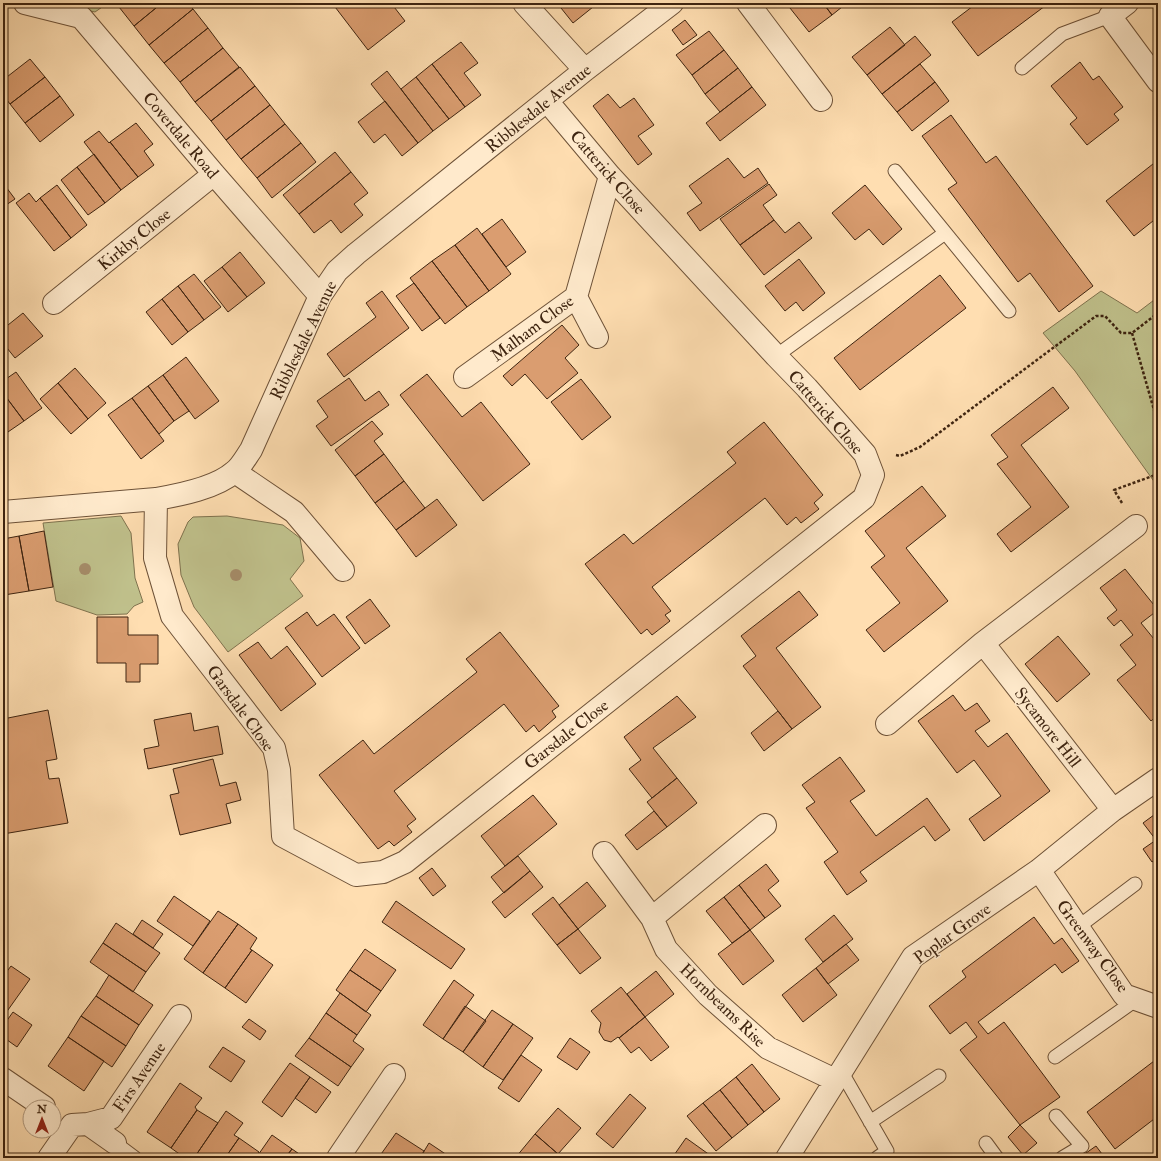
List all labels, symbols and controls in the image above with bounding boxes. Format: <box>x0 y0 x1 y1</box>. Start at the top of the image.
street label: Ribblesdale Avenue <box>481 59 595 157</box>
street label: Coverdale Road <box>138 88 223 183</box>
street label: Catterick Close <box>565 126 650 219</box>
street label: Kirkby Close <box>94 204 176 276</box>
street label: Ribblesdale Avenue <box>266 277 341 403</box>
street label: Malham Close <box>487 290 578 366</box>
street label: Catterick Close <box>783 366 868 459</box>
street label: Garsdale Close <box>202 661 279 756</box>
street label: Sycamore Hill <box>1009 683 1086 773</box>
street label: Garsdale Close <box>520 695 613 774</box>
street label: Greenway Close <box>1051 896 1133 997</box>
street label: Poplar Grove <box>910 898 996 969</box>
street label: Hornbeams Rise <box>675 959 770 1052</box>
street label: Firs Avenue <box>108 1038 170 1116</box>
north arrow <box>22 1099 62 1139</box>
text: N <box>36 1103 48 1116</box>

